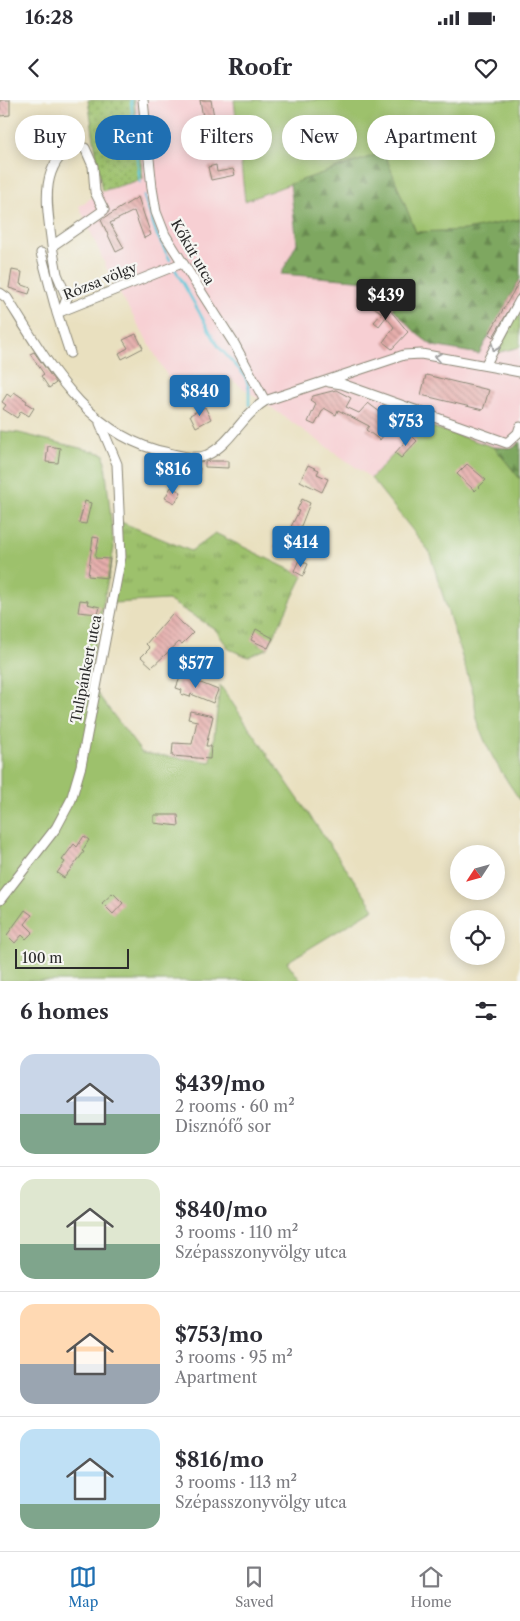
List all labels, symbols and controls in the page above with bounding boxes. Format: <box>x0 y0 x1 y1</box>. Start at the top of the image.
text: 16:28 <box>25 6 73 29</box>
icon: back <box>20 54 48 82</box>
text: Roofr <box>228 54 292 81</box>
icon: heart <box>472 54 500 82</box>
chip: Buy <box>15 115 85 160</box>
chip: Rent <box>95 115 171 160</box>
chip: Filters <box>181 115 272 160</box>
chip: New <box>282 115 357 160</box>
chip: Apartment <box>367 115 495 160</box>
street label: Kőkút utca <box>167 216 219 288</box>
street label: Rózsa völgy <box>61 258 140 304</box>
pin: $439 <box>356 278 416 321</box>
text: $439 <box>367 285 405 305</box>
one-way arrow <box>490 343 501 352</box>
one-way arrow <box>433 352 442 362</box>
pin: $840 <box>170 374 230 417</box>
text: $840 <box>181 381 219 401</box>
pin: $753 <box>376 404 436 447</box>
text: $753 <box>388 411 424 431</box>
pin: $816 <box>143 452 203 495</box>
text: $816 <box>155 459 191 479</box>
pin: $414 <box>271 526 331 568</box>
text: $414 <box>283 532 319 552</box>
street label: Tulipánkert utca <box>67 613 105 725</box>
pin: $577 <box>166 646 226 689</box>
text: $577 <box>179 653 213 673</box>
north arrow <box>450 845 505 900</box>
map controls <box>450 845 505 965</box>
button: locate <box>450 910 505 965</box>
scale bar <box>15 946 129 969</box>
text: 100 m <box>22 949 62 967</box>
icon: filters <box>472 997 500 1025</box>
text: 6 homes <box>20 999 109 1024</box>
text: $439/mo <box>175 1071 265 1096</box>
icon: home <box>60 1074 120 1134</box>
text: 2 rooms · 60 m² <box>175 1096 295 1116</box>
text: Disznófő sor <box>175 1116 271 1136</box>
text: $840/mo <box>175 1197 267 1222</box>
icon: home <box>60 1199 120 1259</box>
text: 3 rooms · 110 m² <box>175 1222 298 1242</box>
text: Szépasszonyvölgy utca <box>175 1242 347 1262</box>
text: $753/mo <box>175 1322 263 1347</box>
icon: home <box>60 1324 120 1384</box>
text: 3 rooms · 95 m² <box>175 1347 293 1367</box>
text: Apartment <box>175 1367 257 1387</box>
text: $816/mo <box>175 1447 264 1472</box>
icon: home <box>60 1449 120 1509</box>
text: 3 rooms · 113 m² <box>175 1472 297 1492</box>
text: Szépasszonyvölgy utca <box>175 1492 347 1512</box>
tab: Map <box>68 1563 98 1611</box>
tab: Saved <box>235 1563 274 1611</box>
tab: Home <box>411 1563 452 1611</box>

